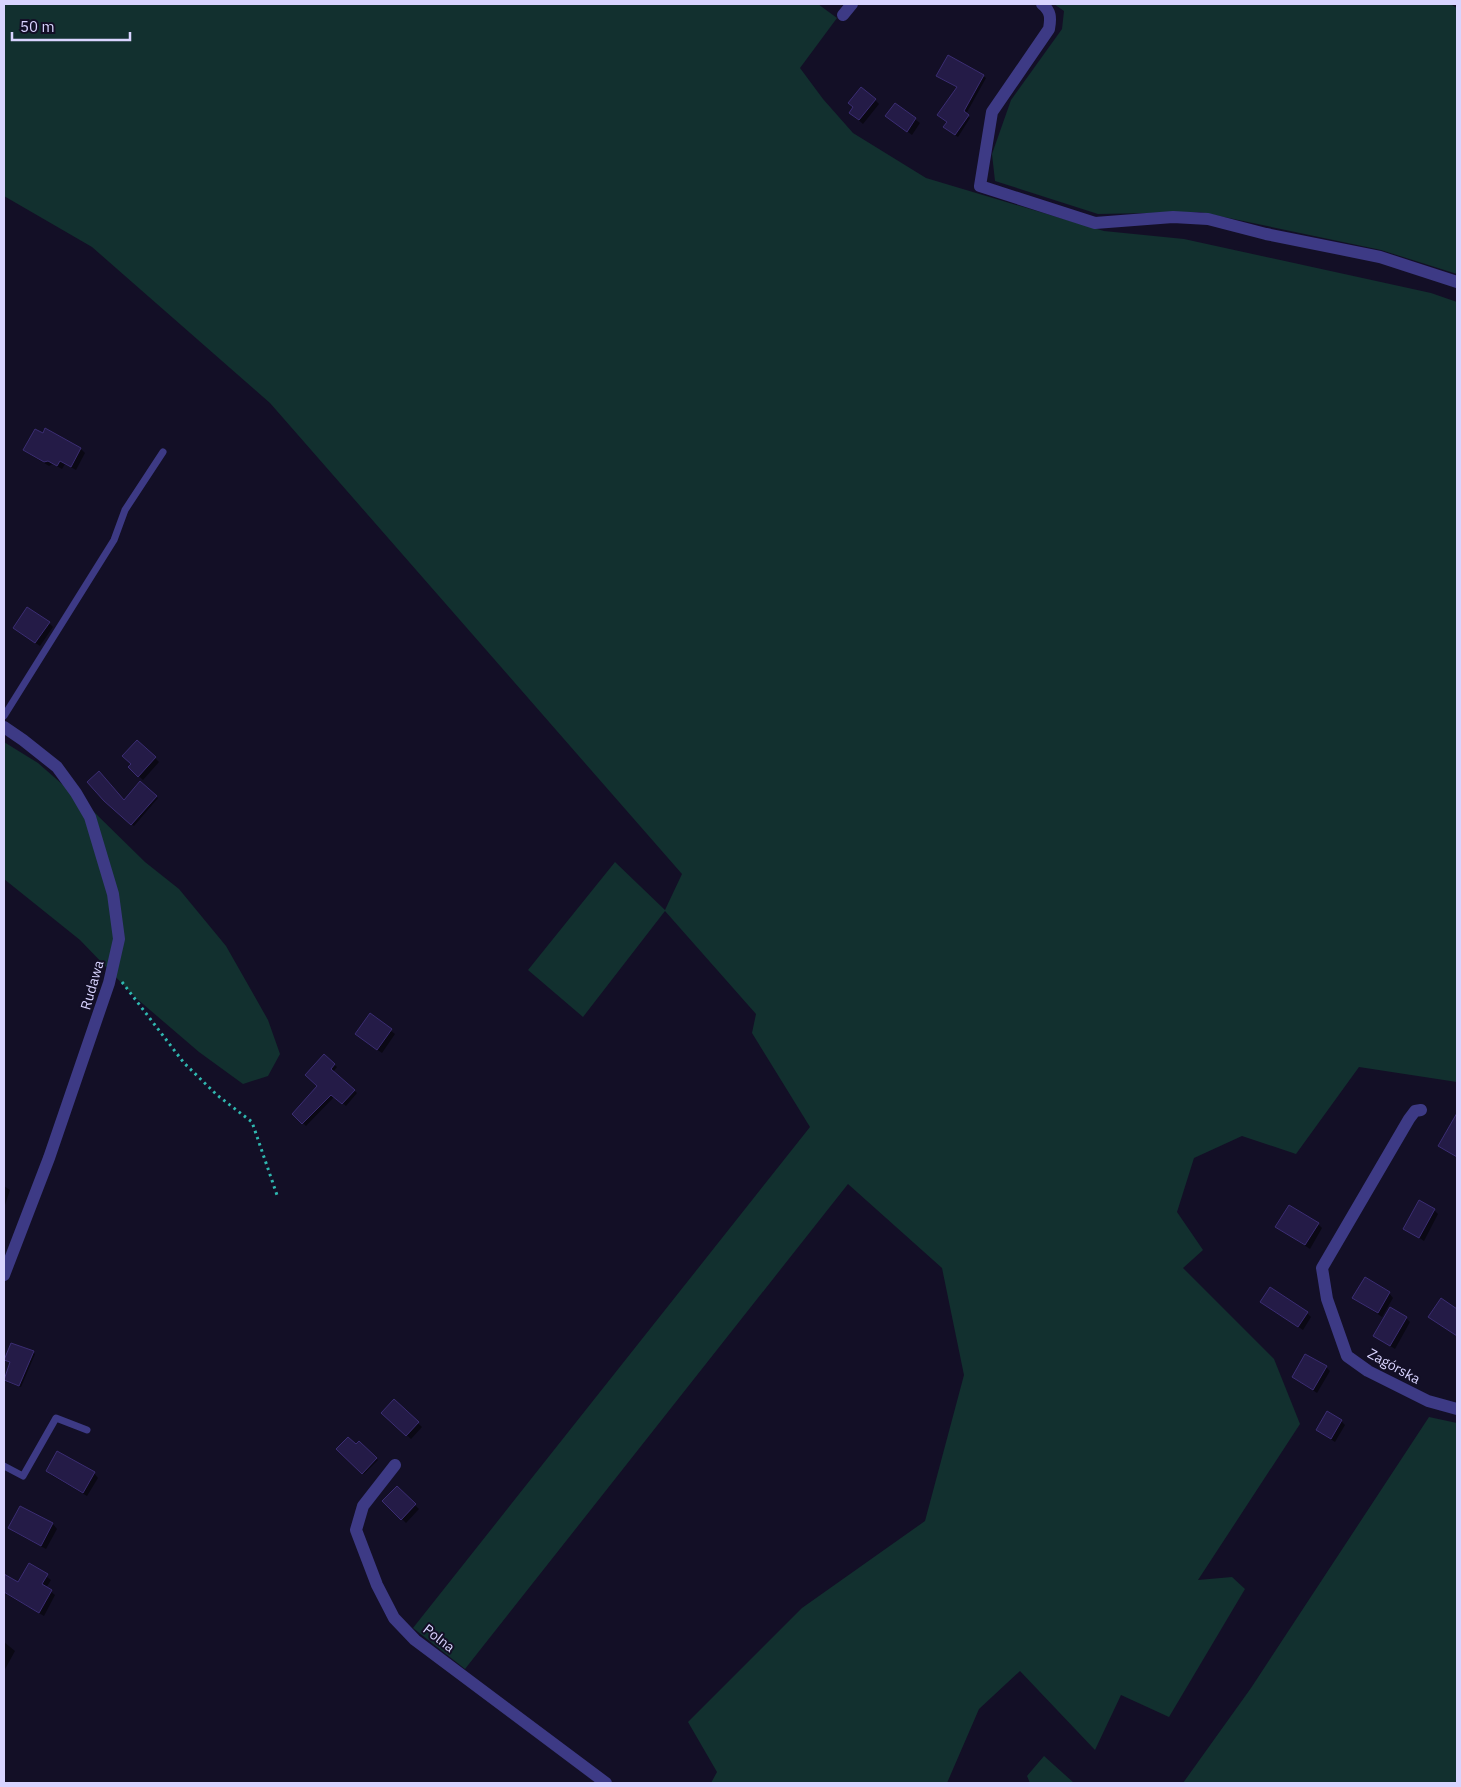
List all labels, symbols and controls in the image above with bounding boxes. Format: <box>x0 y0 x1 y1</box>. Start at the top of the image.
scale bar <box>12 10 130 42</box>
text: 50 m <box>20 17 55 36</box>
street label: Rudawa <box>76 958 108 1012</box>
street label: Zagórska <box>1364 1344 1424 1388</box>
street label: Polna <box>420 1620 459 1656</box>

